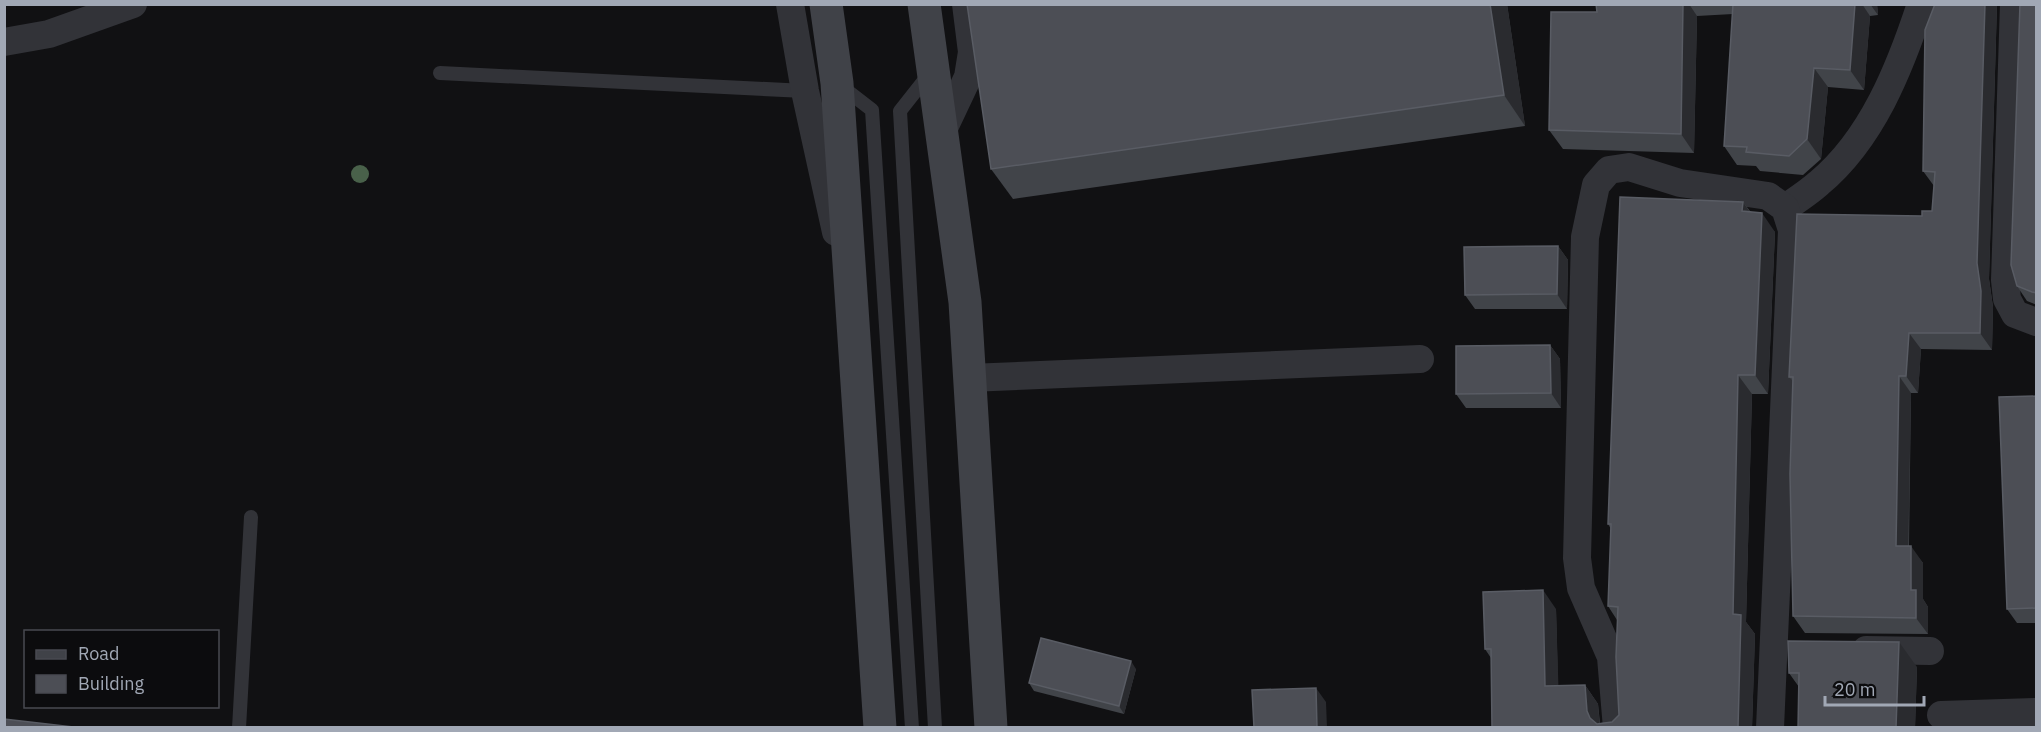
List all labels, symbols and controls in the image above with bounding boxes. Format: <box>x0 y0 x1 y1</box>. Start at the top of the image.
legend <box>24 630 219 708</box>
text: Road <box>78 642 119 665</box>
scale bar <box>1825 669 1924 707</box>
text: Building <box>78 672 145 695</box>
text: 20 m <box>1834 678 1876 701</box>

